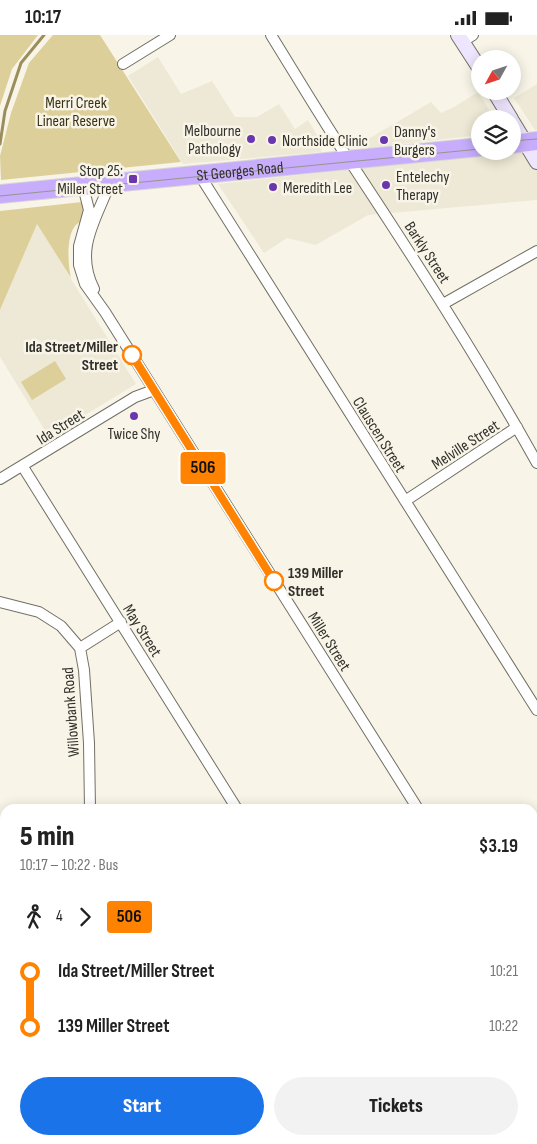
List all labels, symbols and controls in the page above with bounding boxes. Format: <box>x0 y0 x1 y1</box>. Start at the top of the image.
text: 10:17 <box>25 6 61 29</box>
north arrow <box>471 50 521 100</box>
map controls <box>471 50 521 160</box>
park label: Merri Creek Linear Reserve <box>37 94 115 131</box>
button: layers <box>471 110 521 160</box>
place label: Melbourne Pathology <box>184 122 241 159</box>
place label: Danny's Burgers <box>394 123 436 160</box>
place label: Northside Clinic <box>282 132 368 151</box>
marker: Melbourne Pathology <box>245 133 257 145</box>
marker: Northside Clinic <box>266 134 278 146</box>
marker: Danny's Burgers <box>378 134 390 146</box>
street label: St Georges Road <box>196 158 284 186</box>
place label: Stop 25: Miller Street <box>57 162 123 199</box>
place label: Entelechy Therapy <box>396 168 450 205</box>
marker: Stop 25: Miller Street <box>127 173 139 185</box>
place label: Meredith Lee <box>283 179 352 198</box>
marker: Entelechy Therapy <box>380 179 392 191</box>
marker: Meredith Lee <box>267 181 279 193</box>
street label: Barkly Street <box>400 218 454 287</box>
place label: Ida Street/Miller Street <box>25 338 118 375</box>
marker: Ida Street/Miller Street <box>122 345 142 365</box>
street label: Clauscen Street <box>348 394 409 476</box>
street label: Ida Street <box>34 405 88 449</box>
marker: Twice Shy <box>128 410 140 422</box>
street label: Melville Street <box>428 416 503 474</box>
place label: Twice Shy <box>108 425 160 444</box>
line badge: 506 <box>174 452 232 484</box>
text: 506 <box>191 457 215 478</box>
place label: 139 Miller Street <box>288 564 343 601</box>
marker: 139 Miller Street <box>264 571 284 591</box>
street label: May Street <box>118 601 165 661</box>
street label: Miller Street <box>303 609 354 675</box>
street label: Willowbank Road <box>59 666 84 757</box>
text: 5 min <box>20 820 75 853</box>
text: $3.19 <box>479 835 518 858</box>
text: 10:17 – 10:22 · Bus <box>20 856 118 875</box>
icon: walk <box>20 903 48 931</box>
icon: forward <box>71 903 99 931</box>
text: 506 <box>117 906 142 927</box>
text: 4 <box>56 907 63 926</box>
text: Ida Street/Miller Street <box>58 960 214 983</box>
text: 10:21 <box>490 962 518 981</box>
text: 139 Miller Street <box>58 1015 169 1038</box>
text: 10:22 <box>489 1017 518 1036</box>
button: Start <box>20 1077 264 1135</box>
button: Tickets <box>274 1077 518 1135</box>

